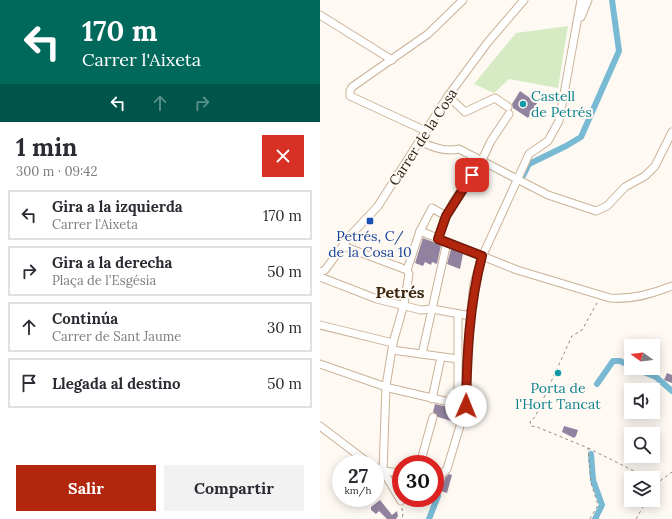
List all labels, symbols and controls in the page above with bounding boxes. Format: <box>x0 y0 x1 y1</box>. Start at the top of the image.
text: 170 m <box>82 13 157 49</box>
icon: left <box>16 16 68 68</box>
text: Carrer l'Aixeta <box>82 48 201 71</box>
street label: Carrer de la Cosa <box>385 85 461 189</box>
place label: Castell de Petrés <box>531 87 592 121</box>
icon: left <box>107 92 129 114</box>
icon: ahead <box>149 92 171 114</box>
icon: right <box>191 92 213 114</box>
marker: Castell de Petrés <box>518 99 528 109</box>
text: 1 min <box>16 132 77 163</box>
button: close <box>262 135 304 177</box>
pin <box>455 158 489 192</box>
text: 300 m · 09:42 <box>16 163 97 180</box>
icon: arrive <box>461 164 483 186</box>
text: Gira a la izquierda <box>52 197 183 216</box>
icon: left <box>18 204 40 226</box>
text: 170 m <box>263 206 302 225</box>
text: Carrer l'Aixeta <box>52 216 138 233</box>
marker: Petrés, C/ de la Cosa 10 <box>365 216 375 226</box>
place label: Petrés, C/ de la Cosa 10 <box>328 227 412 261</box>
text: Gira a la derecha <box>52 253 172 272</box>
icon: right <box>18 260 40 282</box>
text: 50 m <box>267 262 302 281</box>
text: Plaça de l'Esgésia <box>52 272 156 289</box>
district label: Petrés <box>375 282 425 302</box>
text: Continúa <box>52 309 118 328</box>
icon: ahead <box>18 316 40 338</box>
text: 30 m <box>267 318 302 337</box>
text: Carrer de Sant Jaume <box>52 328 181 345</box>
north arrow <box>624 339 660 375</box>
map controls <box>624 339 660 507</box>
marker: Porta de l'Hort Tancat <box>553 368 563 378</box>
icon: arrive <box>18 372 40 394</box>
text: Llegada al destino <box>52 374 181 393</box>
text: 50 m <box>267 374 302 393</box>
place label: Porta de l'Hort Tancat <box>515 379 601 413</box>
button: sound <box>624 383 660 419</box>
position arrow <box>445 385 487 427</box>
button: search <box>624 427 660 463</box>
speed limit sign: 30 <box>392 455 444 507</box>
text: 27 <box>348 463 368 488</box>
button: Salir <box>16 465 156 511</box>
button: Compartir <box>164 465 304 511</box>
button: layers <box>624 471 660 507</box>
text: km/h <box>344 484 372 497</box>

